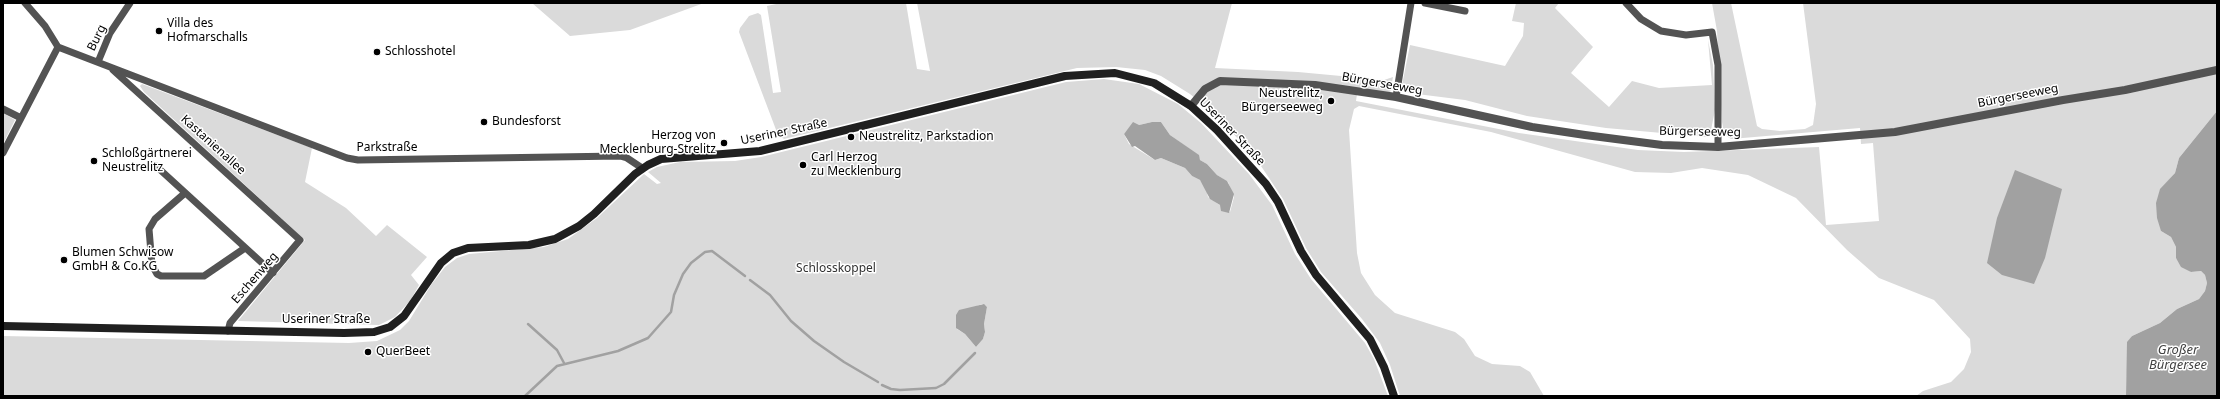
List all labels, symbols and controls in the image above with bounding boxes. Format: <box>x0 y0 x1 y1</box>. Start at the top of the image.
place label: Villa des Hofmarschalls <box>167 17 248 45</box>
street label: Burg <box>85 23 109 53</box>
marker: Villa des Hofmarschalls <box>154 26 164 36</box>
place label: Schlosshotel <box>385 45 455 59</box>
marker: Schlosshotel <box>372 47 382 57</box>
street label: Bürgerseeweg <box>1340 70 1424 98</box>
street label: Bürgerseeweg <box>1976 81 2060 111</box>
place label: Neustrelitz, Bürgerseeweg <box>1241 87 1323 115</box>
street label: Useriner Straße <box>1196 95 1268 169</box>
marker: Neustrelitz, Bürgerseeweg <box>1326 96 1336 106</box>
street label: Kastanienallee <box>178 112 248 178</box>
place label: Bundesforst <box>492 115 561 129</box>
street label: Useriner Straße <box>739 116 829 148</box>
marker: Bundesforst <box>479 117 489 127</box>
street label: Bürgerseeweg <box>1659 124 1741 140</box>
place label: Herzog von Mecklenburg-Strelitz <box>599 129 716 157</box>
place label: Neustrelitz, Parkstadion <box>859 130 994 144</box>
marker: Neustrelitz, Parkstadion <box>846 132 856 142</box>
marker: Herzog von Mecklenburg-Strelitz <box>719 138 729 148</box>
street label: Parkstraße <box>356 141 418 155</box>
place label: Schloßgärtnerei Neustrelitz <box>102 147 192 175</box>
place label: Carl Herzog zu Mecklenburg <box>811 151 901 179</box>
marker: Schloßgärtnerei Neustrelitz <box>89 156 99 166</box>
marker: Carl Herzog zu Mecklenburg <box>798 160 808 170</box>
place label: Blumen Schwisow GmbH & Co.KG <box>72 246 173 274</box>
street label: Eschenweg <box>229 249 281 307</box>
marker: Blumen Schwisow GmbH & Co.KG <box>59 255 69 265</box>
park label: Schlosskoppel <box>796 262 876 276</box>
street label: Useriner Straße <box>282 313 370 327</box>
water label: Großer Bürgersee <box>2149 342 2207 373</box>
place label: QuerBeet <box>376 345 430 359</box>
marker: QuerBeet <box>363 347 373 357</box>

